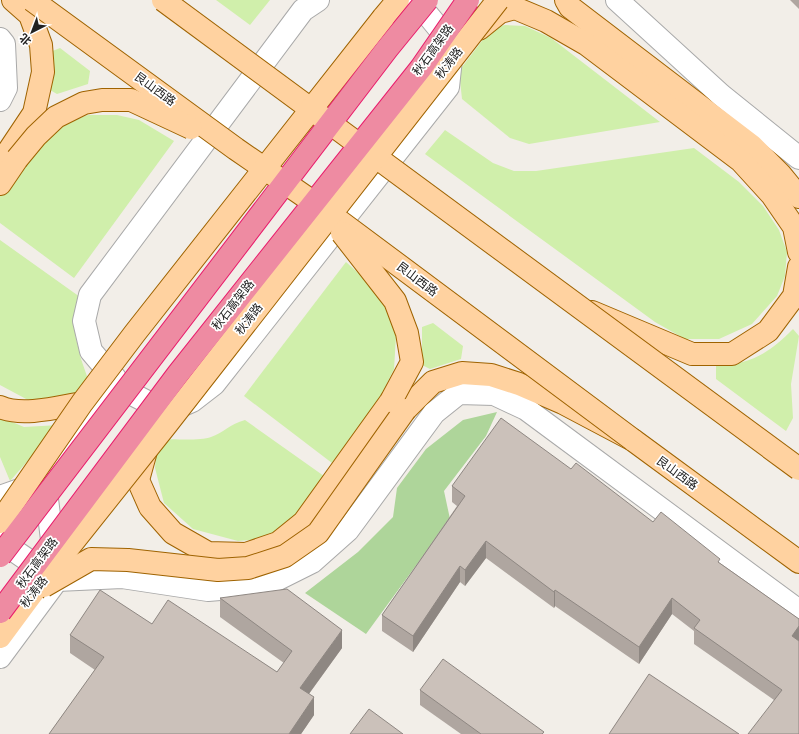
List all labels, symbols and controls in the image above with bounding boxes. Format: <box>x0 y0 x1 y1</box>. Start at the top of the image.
north arrow <box>12 12 52 52</box>
street label: 秋石高架路 <box>408 20 457 79</box>
text: 北 <box>16 31 34 49</box>
street label: 秋涛路 <box>431 43 466 82</box>
street label: 艮山西路 <box>131 68 180 110</box>
street label: 艮山西路 <box>393 257 442 300</box>
street label: 秋石高架路 <box>207 276 258 334</box>
street label: 秋涛路 <box>231 299 266 338</box>
street label: 艮山西路 <box>653 452 702 494</box>
street label: 秋石高架路 <box>12 534 61 592</box>
street label: 秋涛路 <box>16 572 51 611</box>

